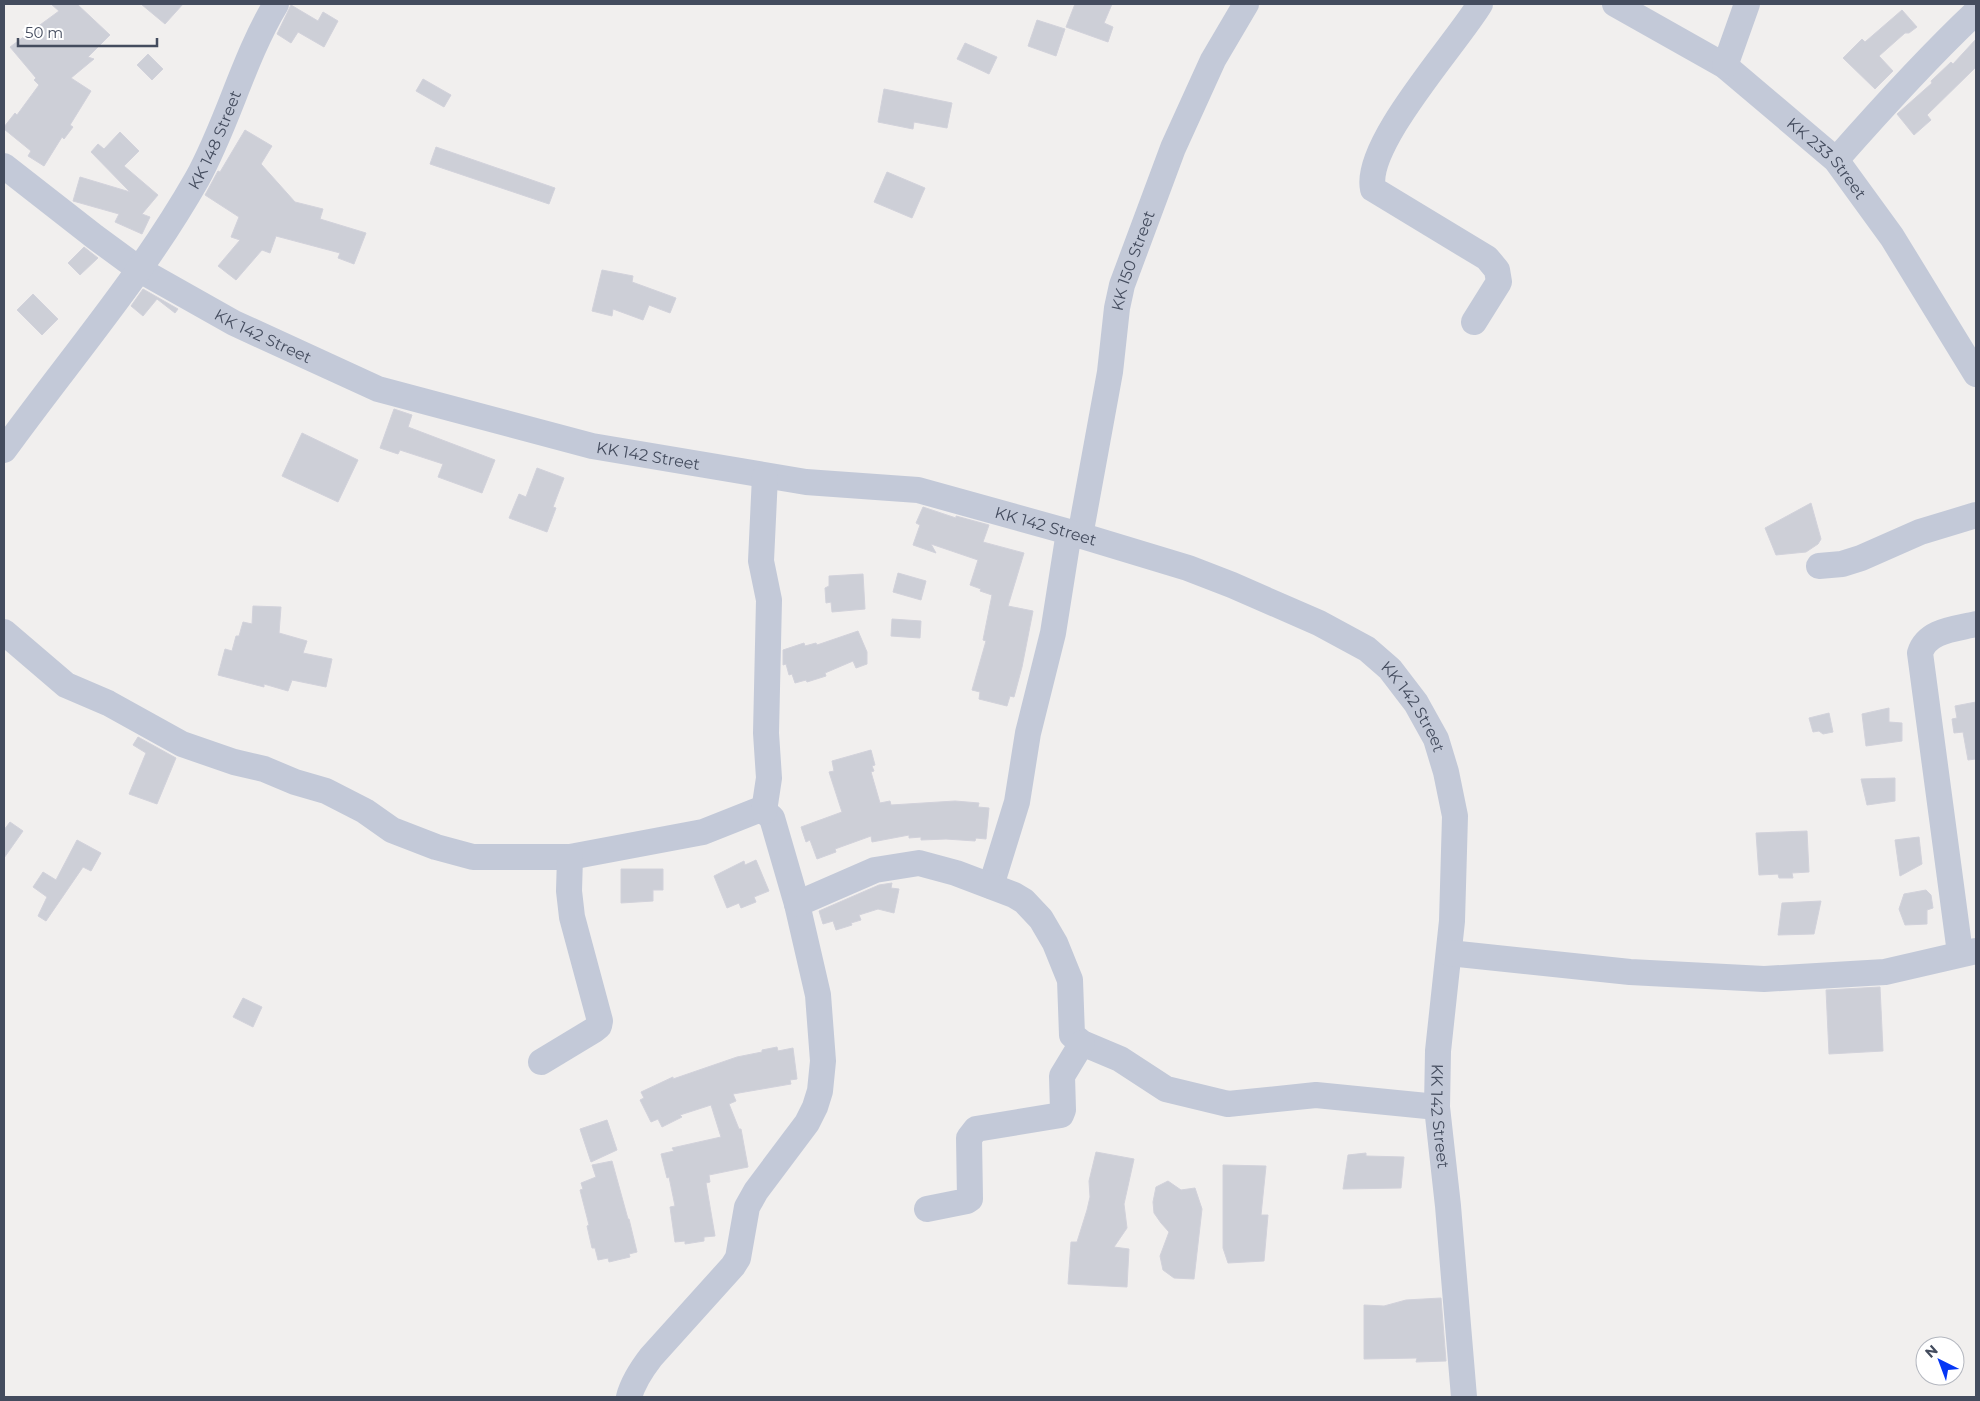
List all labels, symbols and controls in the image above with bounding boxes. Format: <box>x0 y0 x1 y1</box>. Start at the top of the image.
scale bar <box>18 15 156 47</box>
text: 50 m <box>25 23 63 42</box>
street label: KK 148 Street <box>184 87 245 193</box>
street label: KK 233 Street <box>1783 114 1870 203</box>
street label: KK 150 Street <box>1108 207 1159 313</box>
street label: KK 142 Street <box>211 305 315 367</box>
street label: KK 142 Street <box>595 438 702 474</box>
street label: KK 142 Street <box>993 503 1099 550</box>
street label: KK 142 Street <box>1377 657 1449 755</box>
street label: KK 142 Street <box>1427 1064 1453 1170</box>
north arrow <box>1915 1336 1965 1386</box>
text: N <box>1921 1341 1942 1362</box>

